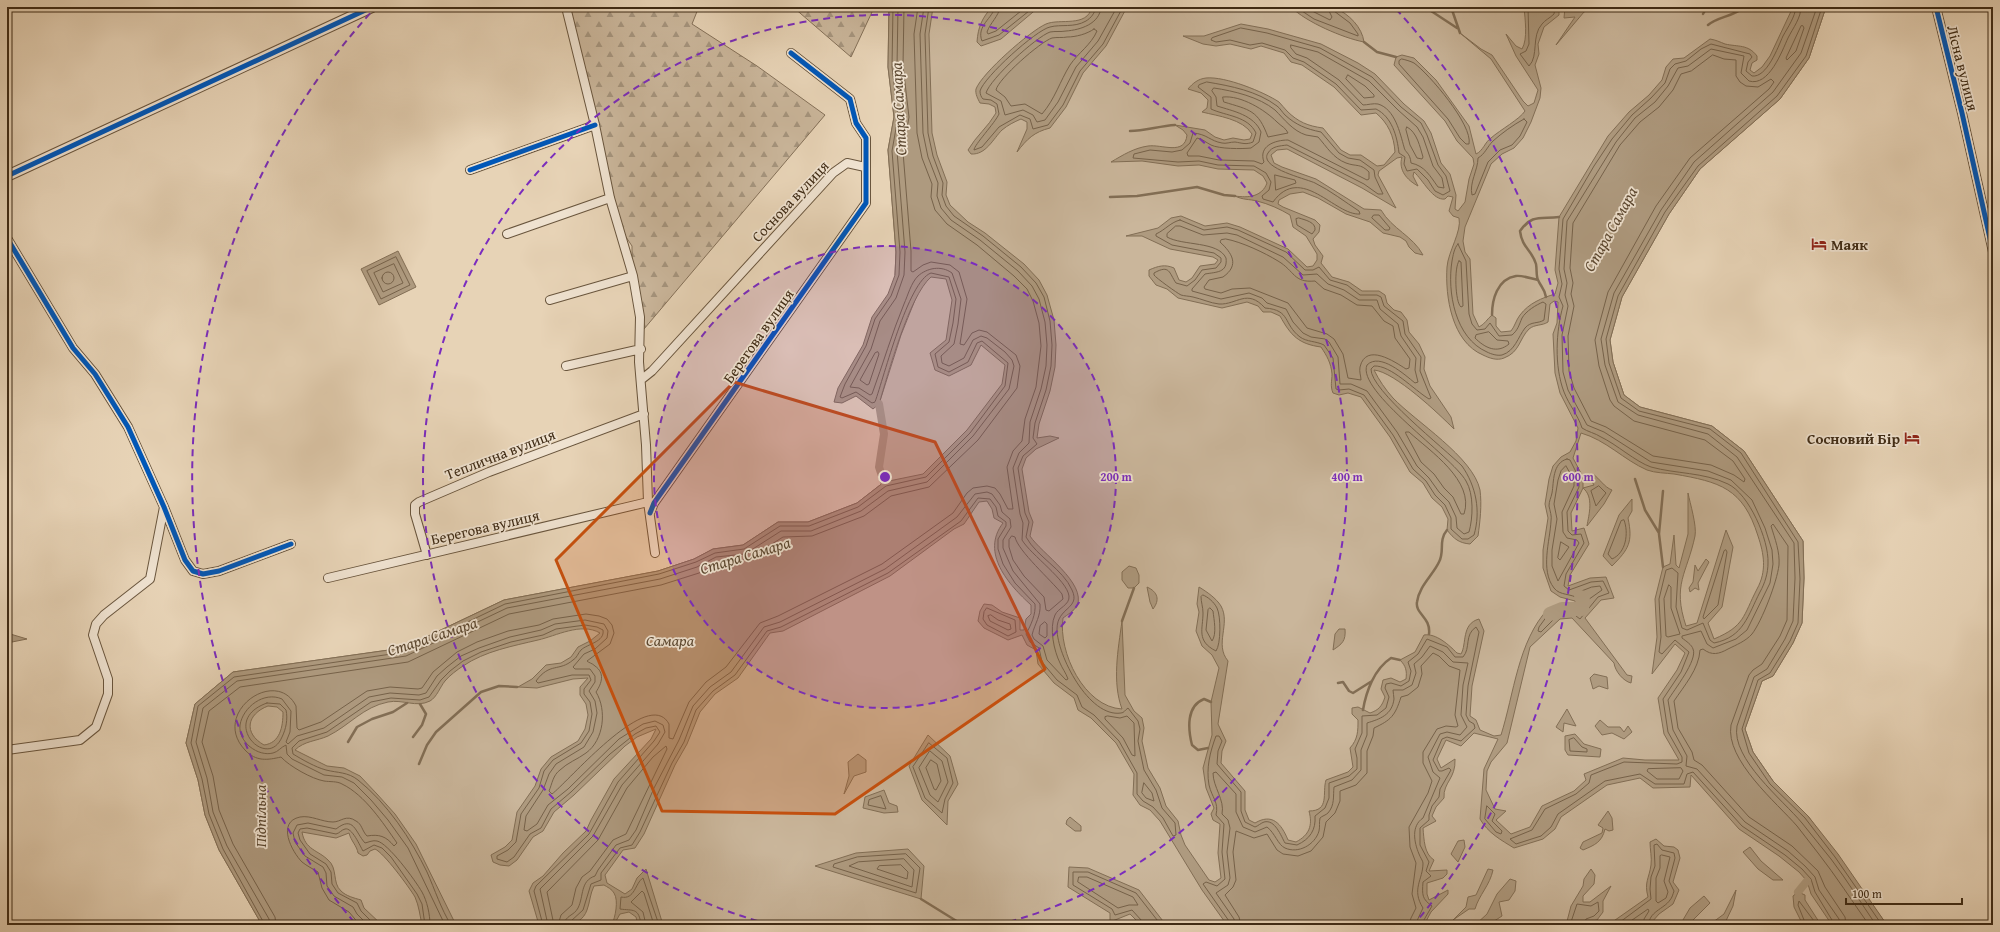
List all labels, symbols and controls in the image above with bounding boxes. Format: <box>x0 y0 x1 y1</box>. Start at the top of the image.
street label: Лісна вулиця <box>1942 23 1984 114</box>
water label: Стара Самара <box>884 61 912 156</box>
street label: Соснова вулиця <box>747 155 834 246</box>
water label: Стара Самара <box>1577 182 1643 276</box>
place label: Маяк <box>1831 234 1868 255</box>
hotel icon: Маяк <box>1810 235 1828 253</box>
street label: Берегова вулиця <box>718 284 799 387</box>
street label: Теплична вулиця <box>442 423 559 485</box>
place label: Сосновий Бір <box>1807 428 1900 449</box>
hotel icon: Сосновий Бір <box>1903 429 1921 447</box>
text: 200 m <box>1100 468 1133 485</box>
text: 400 m <box>1331 468 1364 485</box>
text: 600 m <box>1562 468 1595 485</box>
centre of rings <box>878 470 892 484</box>
street label: Берегова вулиця <box>429 504 542 550</box>
water label: Стара Самара <box>697 530 794 580</box>
water label: Стара Самара <box>384 610 481 662</box>
water label: Самара <box>646 628 695 652</box>
water label: Підпільна <box>248 784 272 847</box>
scale bar <box>1846 880 1962 906</box>
text: 100 m <box>1852 885 1882 902</box>

